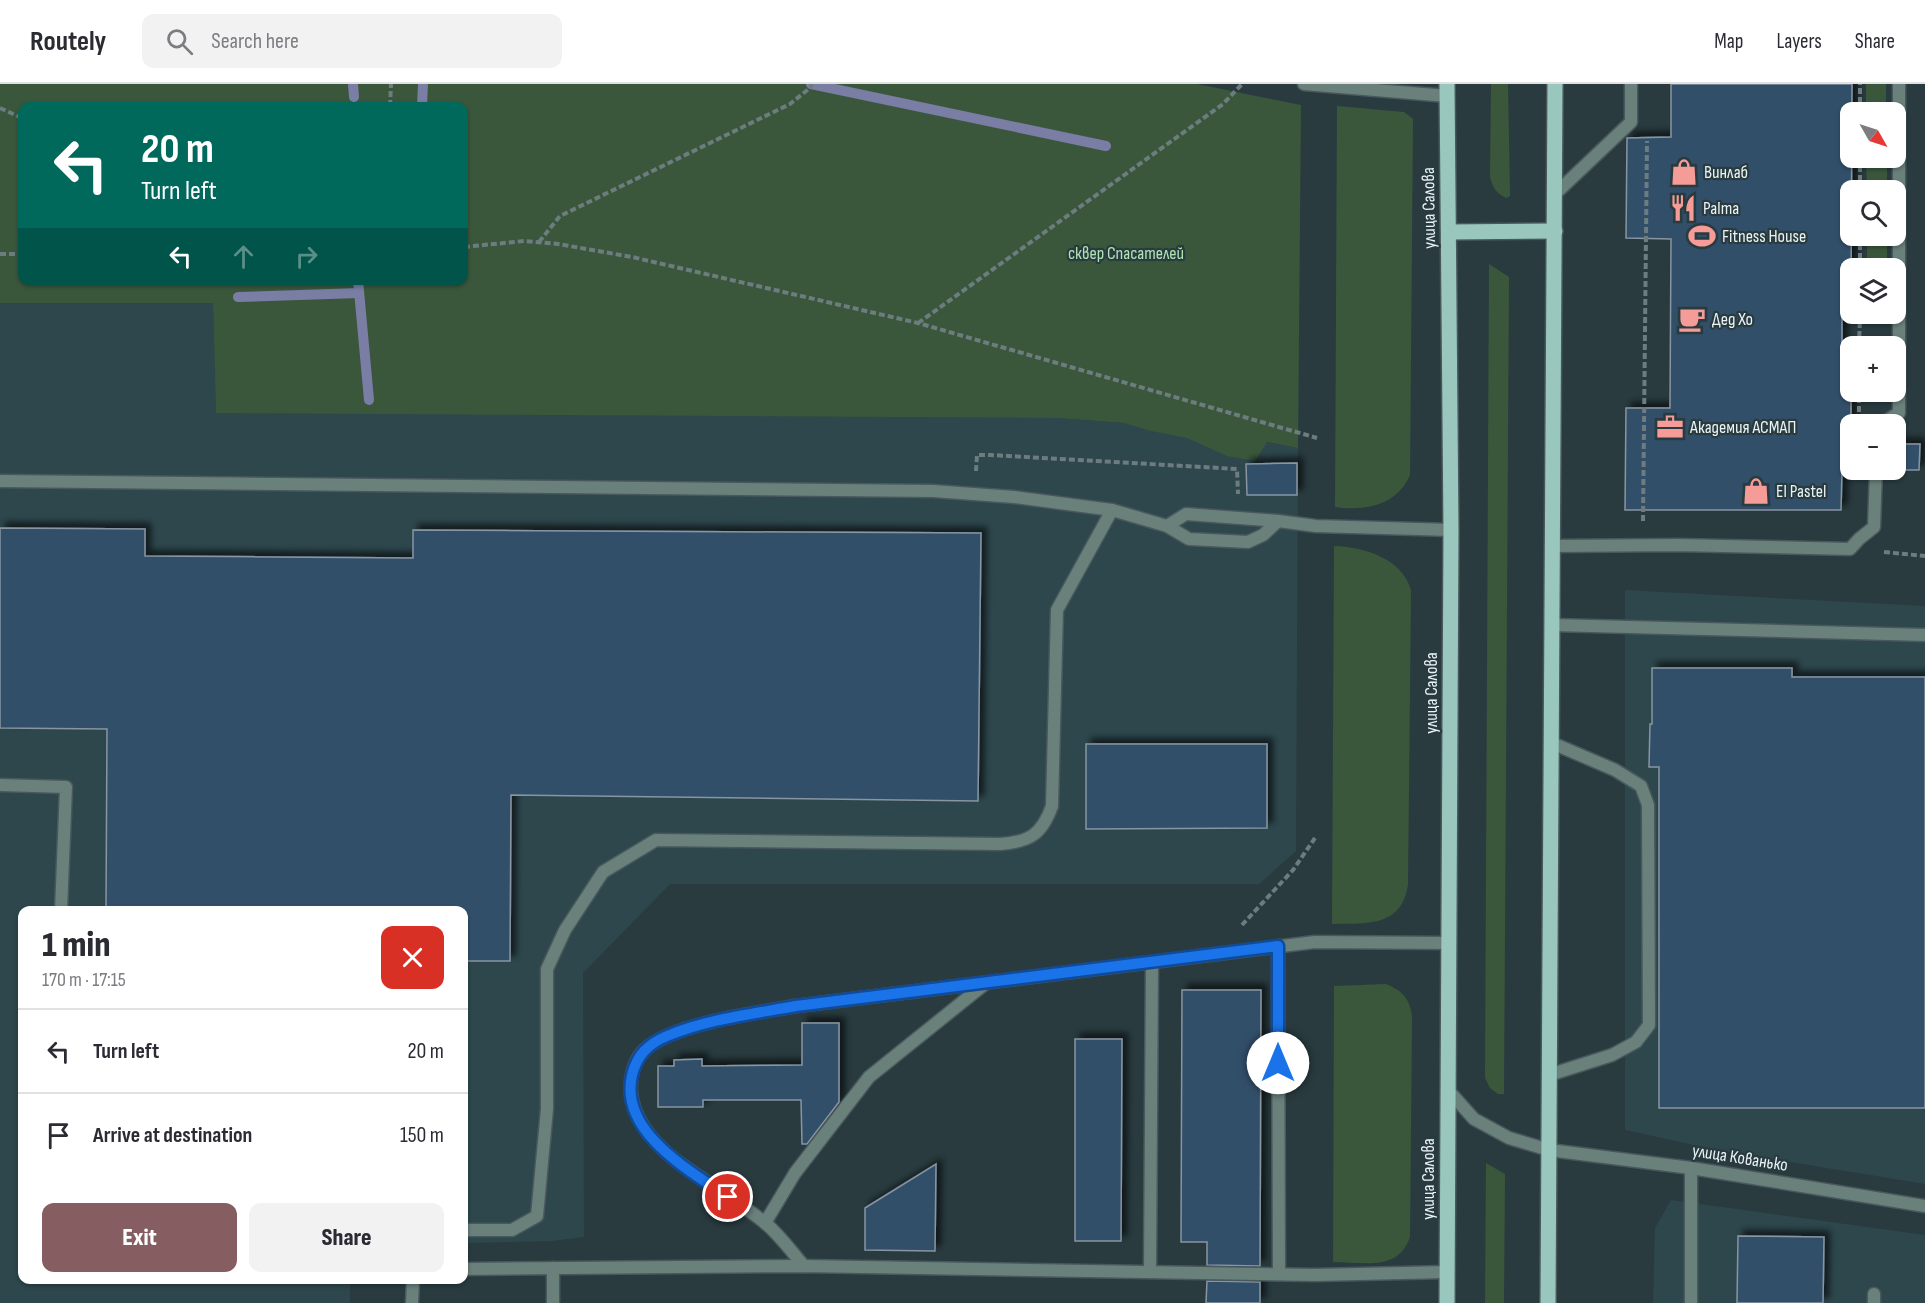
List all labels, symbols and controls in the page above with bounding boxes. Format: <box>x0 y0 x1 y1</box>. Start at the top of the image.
search box <box>142 14 562 68</box>
text: Routely <box>30 25 106 58</box>
icon: search <box>163 25 196 58</box>
text: Search here <box>211 28 299 55</box>
text: Map <box>1714 29 1743 54</box>
text: Layers <box>1776 29 1822 54</box>
text: Share <box>1855 29 1895 54</box>
north arrow <box>1840 102 1906 168</box>
map controls <box>1840 102 1906 480</box>
text: 20 m <box>141 124 214 175</box>
icon: left <box>42 126 120 204</box>
shop icon: Винлаб <box>1669 157 1699 187</box>
place label: Винлаб <box>1704 162 1748 183</box>
street label: улица Салова <box>1418 167 1440 249</box>
text: Turn left <box>141 175 217 207</box>
button: search <box>1840 180 1906 246</box>
restaurant icon: Palma <box>1668 193 1698 223</box>
place label: Palma <box>1703 198 1739 219</box>
sports icon: Fitness House <box>1687 221 1717 251</box>
place label: Fitness House <box>1722 226 1806 247</box>
icon: left <box>164 240 197 273</box>
icon: ahead <box>227 240 260 273</box>
icon: right <box>290 240 323 273</box>
park label: cквер Спасателей <box>1068 243 1184 264</box>
button: layers <box>1840 258 1906 324</box>
cafe icon: Дед Хо <box>1677 304 1707 334</box>
place label: Дед Хо <box>1712 309 1753 330</box>
button: + <box>1840 336 1906 402</box>
office icon: Академия АСМАП <box>1655 412 1685 442</box>
button: − <box>1840 414 1906 480</box>
place label: Академия АСМАП <box>1689 417 1796 438</box>
shop icon: El Pastel <box>1741 476 1771 506</box>
place label: El Pastel <box>1776 481 1826 502</box>
street label: улица Салова <box>1421 652 1442 734</box>
text: 1 min <box>42 924 110 967</box>
button: close <box>381 926 444 989</box>
text: 170 m · 17:15 <box>42 968 126 992</box>
position arrow <box>1246 1031 1310 1095</box>
icon: left <box>42 1035 75 1068</box>
text: Turn left <box>93 1038 159 1065</box>
text: 20 m <box>408 1038 444 1065</box>
icon: arrive <box>42 1119 75 1152</box>
text: Arrive at destination <box>93 1122 252 1149</box>
text: 150 m <box>400 1122 444 1149</box>
street label: улица Салова <box>1418 1138 1439 1220</box>
street label: улица Кованько <box>1691 1140 1789 1176</box>
pin <box>702 1171 753 1222</box>
icon: arrive <box>711 1180 744 1213</box>
button: Exit <box>42 1203 237 1272</box>
button: Share <box>249 1203 444 1272</box>

